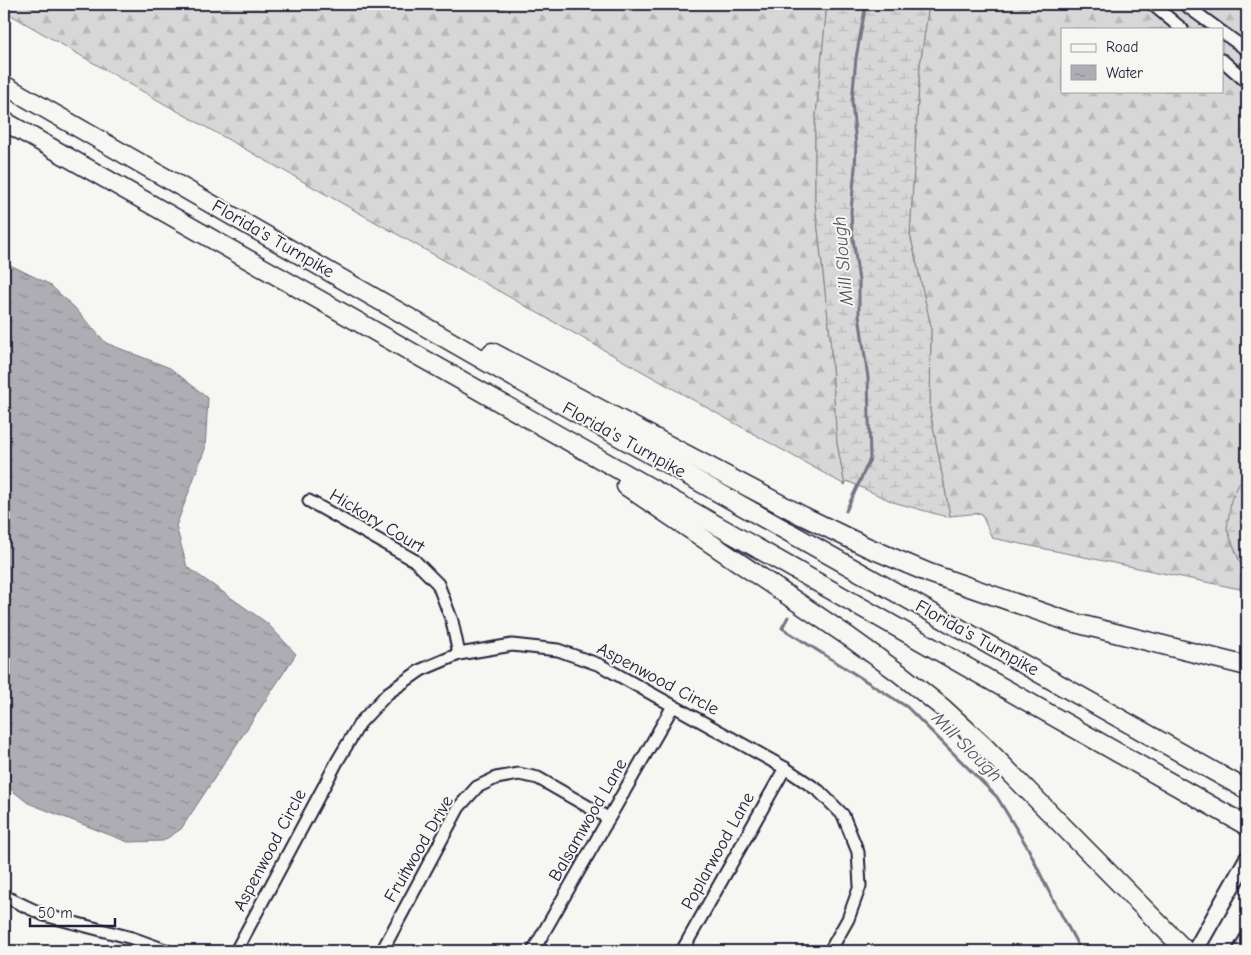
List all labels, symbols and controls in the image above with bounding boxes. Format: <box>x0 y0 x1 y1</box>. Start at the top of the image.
legend <box>1061 28 1224 92</box>
text: Road <box>1106 38 1138 56</box>
text: Water <box>1106 64 1143 82</box>
street label: Florida's Turnpike <box>208 195 338 283</box>
water label: Mill Slough <box>828 215 858 308</box>
street label: Florida's Turnpike <box>559 397 689 483</box>
street label: Hickory Court <box>326 484 429 558</box>
street label: Florida's Turnpike <box>912 595 1042 681</box>
street label: Aspenwood Circle <box>594 638 722 720</box>
water label: Mill Slough <box>927 707 1006 786</box>
street label: Balsamwood Lane <box>544 755 632 885</box>
street label: Aspenwood Circle <box>229 786 311 914</box>
street label: Poplarwood Lane <box>677 789 759 913</box>
street label: Fruitwood Drive <box>380 792 458 906</box>
scale bar <box>30 895 115 927</box>
text: 50 m <box>38 904 73 922</box>

